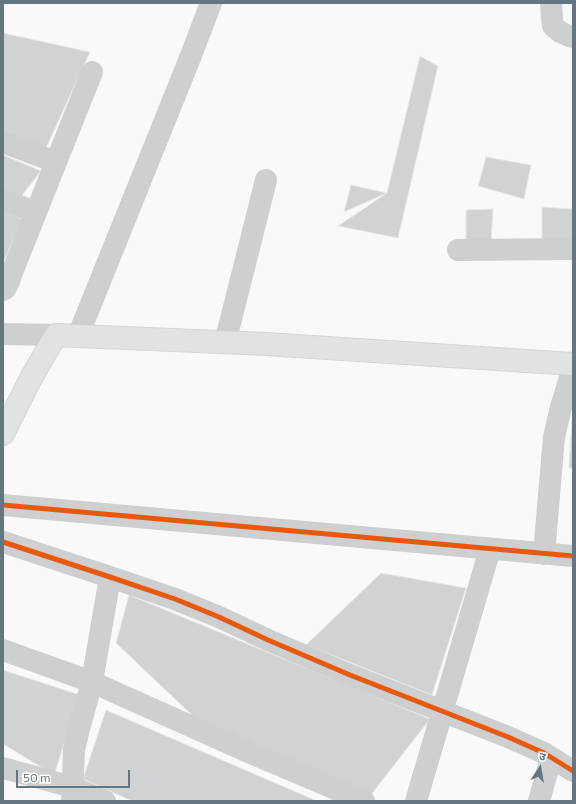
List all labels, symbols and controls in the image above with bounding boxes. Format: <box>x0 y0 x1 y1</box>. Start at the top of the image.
north arrow <box>520 748 560 788</box>
text: उ <box>538 749 547 763</box>
scale bar <box>18 762 132 788</box>
text: 50 m <box>23 770 51 784</box>

